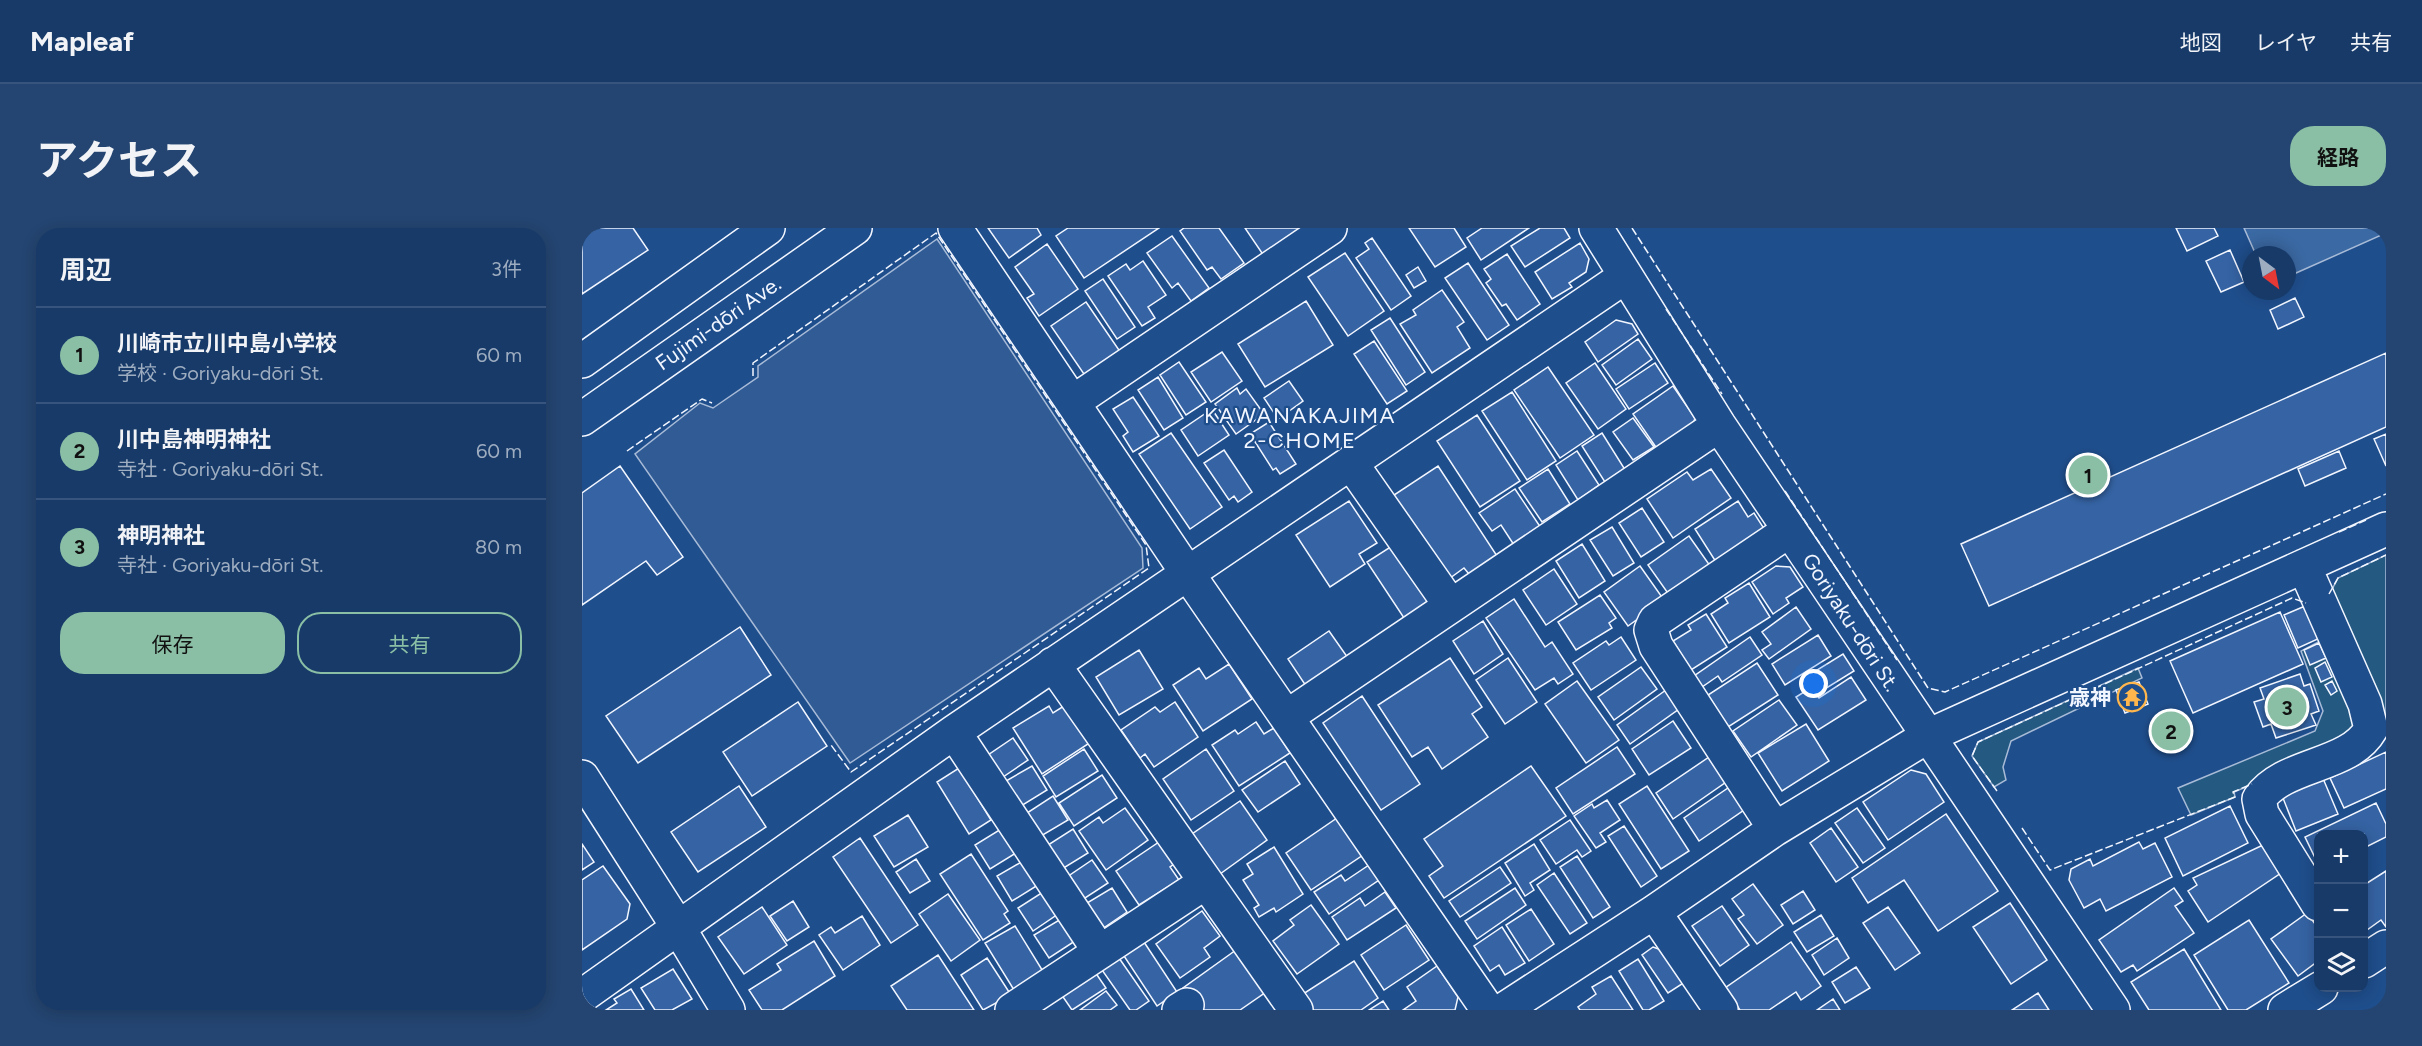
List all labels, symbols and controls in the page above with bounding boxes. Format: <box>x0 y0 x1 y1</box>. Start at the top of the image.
text: Mapleaf <box>30 24 134 58</box>
text: 地図 <box>2180 30 2222 55</box>
text: レイヤ <box>2255 30 2317 55</box>
text: 共有 <box>2350 30 2392 55</box>
button: 経路 <box>2290 126 2386 186</box>
text: アクセス <box>36 135 202 186</box>
north arrow <box>2242 246 2296 300</box>
text: 周辺 <box>60 254 112 286</box>
text: 3件 <box>491 257 522 281</box>
street label: Fujimi-dōri Ave. <box>651 271 785 375</box>
text: 川崎市立川中島小学校 <box>117 330 337 357</box>
text: 1 <box>75 343 84 367</box>
text: 60 m <box>476 343 522 367</box>
text: 学校 · Goriyaku-dōri St. <box>117 361 324 385</box>
district label: KAWANAKAJIMA 2-CHOME <box>1204 402 1396 454</box>
text: 川中島神明神社 <box>117 426 271 453</box>
text: 2 <box>74 439 85 463</box>
text: 60 m <box>476 439 522 463</box>
pin: 1 <box>2068 452 2108 498</box>
text: 寺社 · Goriyaku-dōri St. <box>117 457 324 481</box>
text: 神明神社 <box>117 522 205 549</box>
text: 3 <box>74 535 85 559</box>
text: 80 m <box>475 535 522 559</box>
street label: Goriyaku-dōri St. <box>1797 548 1905 696</box>
text: 寺社 · Goriyaku-dōri St. <box>117 553 324 577</box>
button: 保存 <box>60 612 285 674</box>
button: 共有 <box>297 612 522 674</box>
your location <box>1799 669 1828 698</box>
temple icon: 歳神 <box>2116 681 2148 713</box>
pin: 3 <box>2268 684 2306 730</box>
place label: 歳神 <box>2069 685 2111 710</box>
pin: 2 <box>2152 708 2190 754</box>
map controls <box>2314 830 2368 992</box>
button: + <box>2314 830 2368 884</box>
button: − <box>2314 884 2368 938</box>
button: layers <box>2314 938 2368 992</box>

